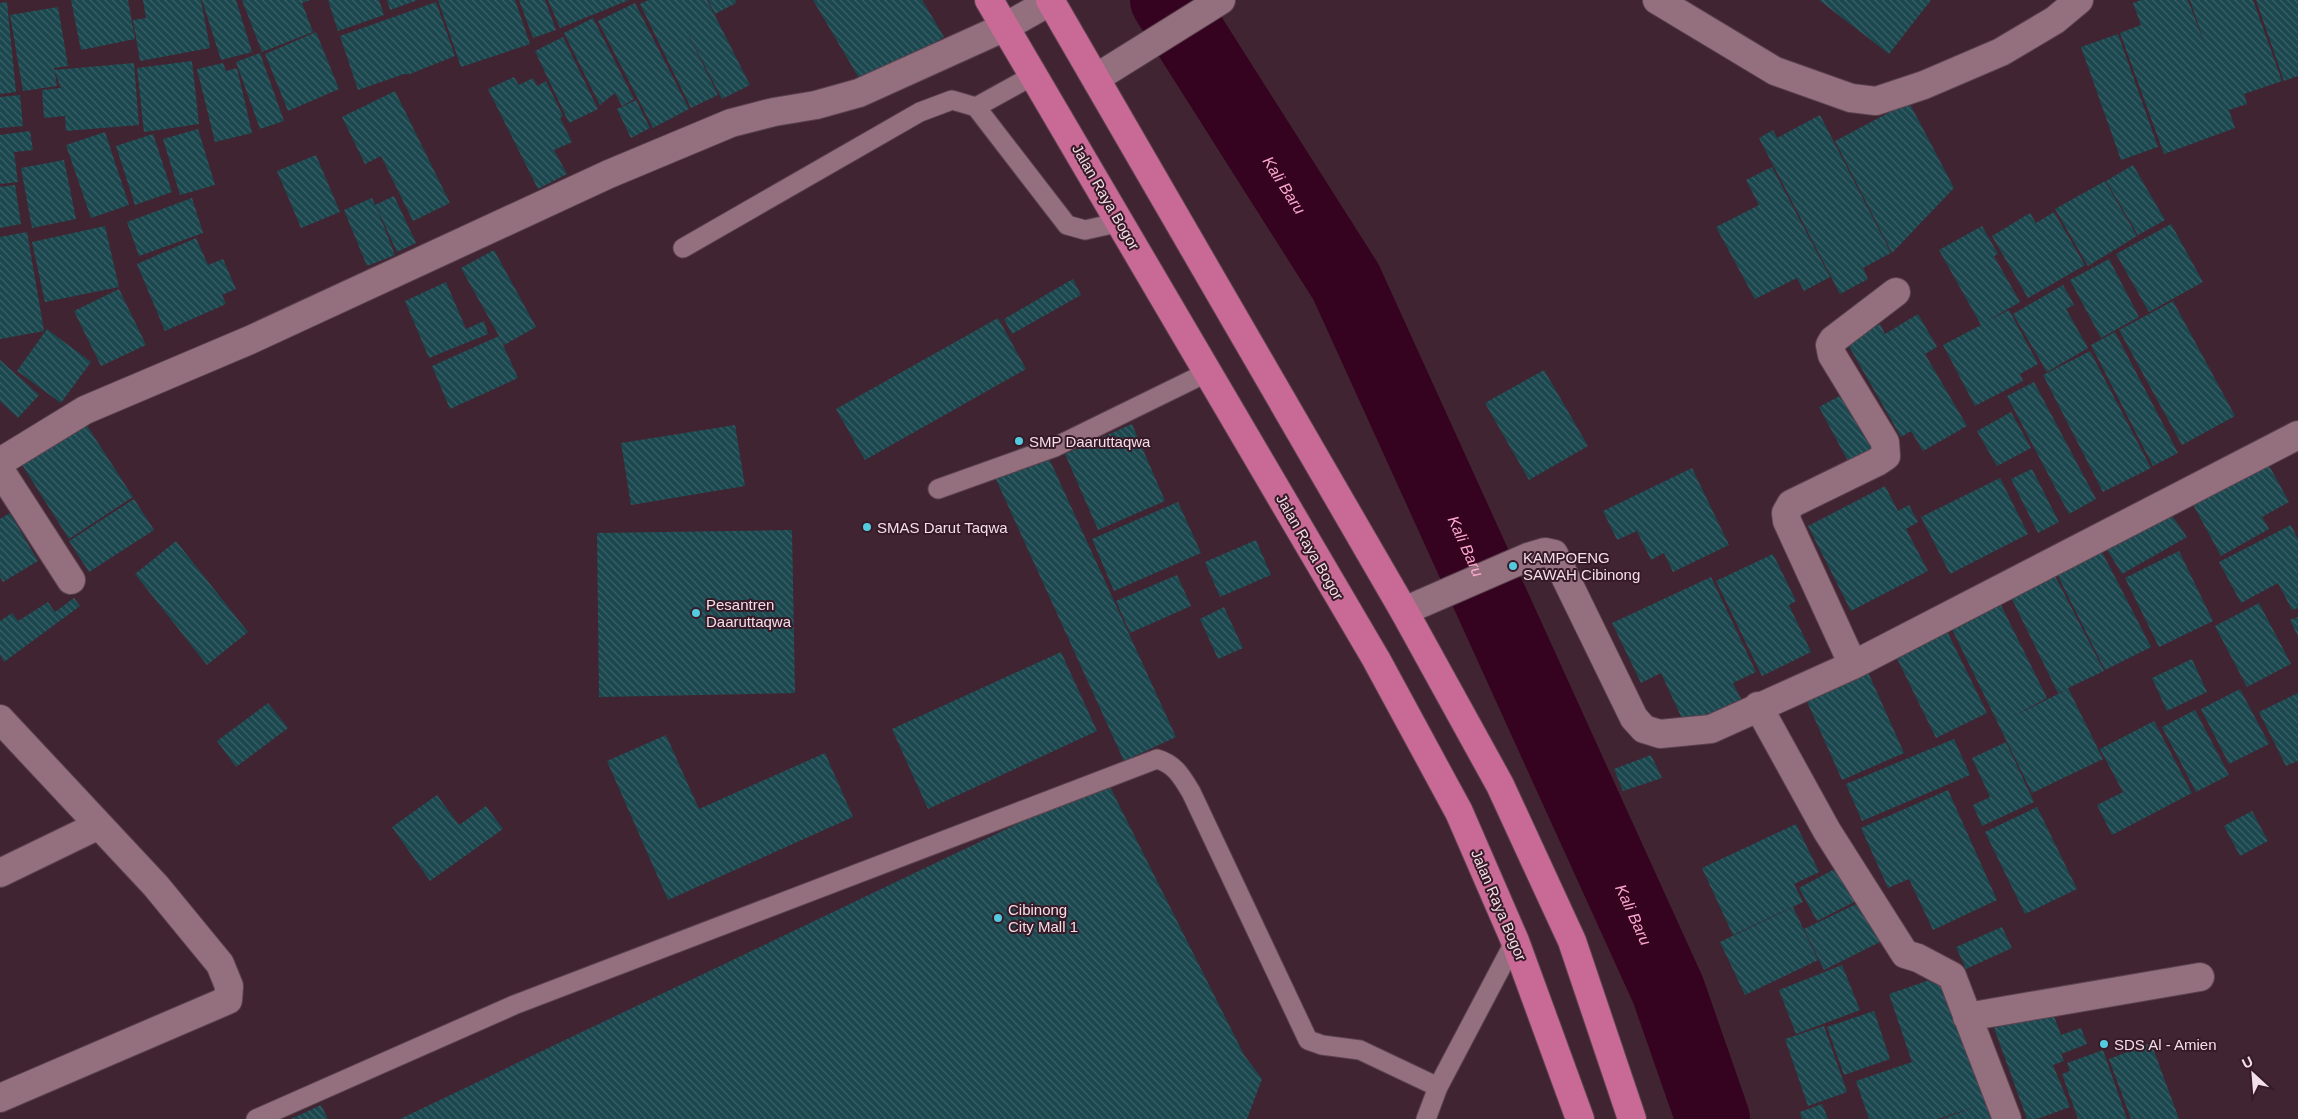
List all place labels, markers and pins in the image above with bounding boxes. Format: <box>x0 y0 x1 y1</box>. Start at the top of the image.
place label: SMP Daaruttaqwa <box>1029 433 1151 450</box>
marker: SMP Daaruttaqwa <box>1013 435 1025 447</box>
place label: SMAS Darut Taqwa <box>877 519 1008 536</box>
marker: SMAS Darut Taqwa <box>861 521 873 533</box>
place label: KAMPOENG SAWAH Cibinong <box>1523 549 1640 583</box>
marker: KAMPOENG SAWAH Cibinong <box>1507 560 1519 572</box>
place label: Pesantren Daaruttaqwa <box>706 596 792 630</box>
marker: Pesantren Daaruttaqwa <box>690 607 702 619</box>
place label: Cibinong City Mall 1 <box>1008 901 1078 935</box>
marker: Cibinong City Mall 1 <box>992 912 1004 924</box>
place label: SDS Al - Amien <box>2114 1036 2217 1053</box>
marker: SDS Al - Amien <box>2098 1038 2110 1050</box>

